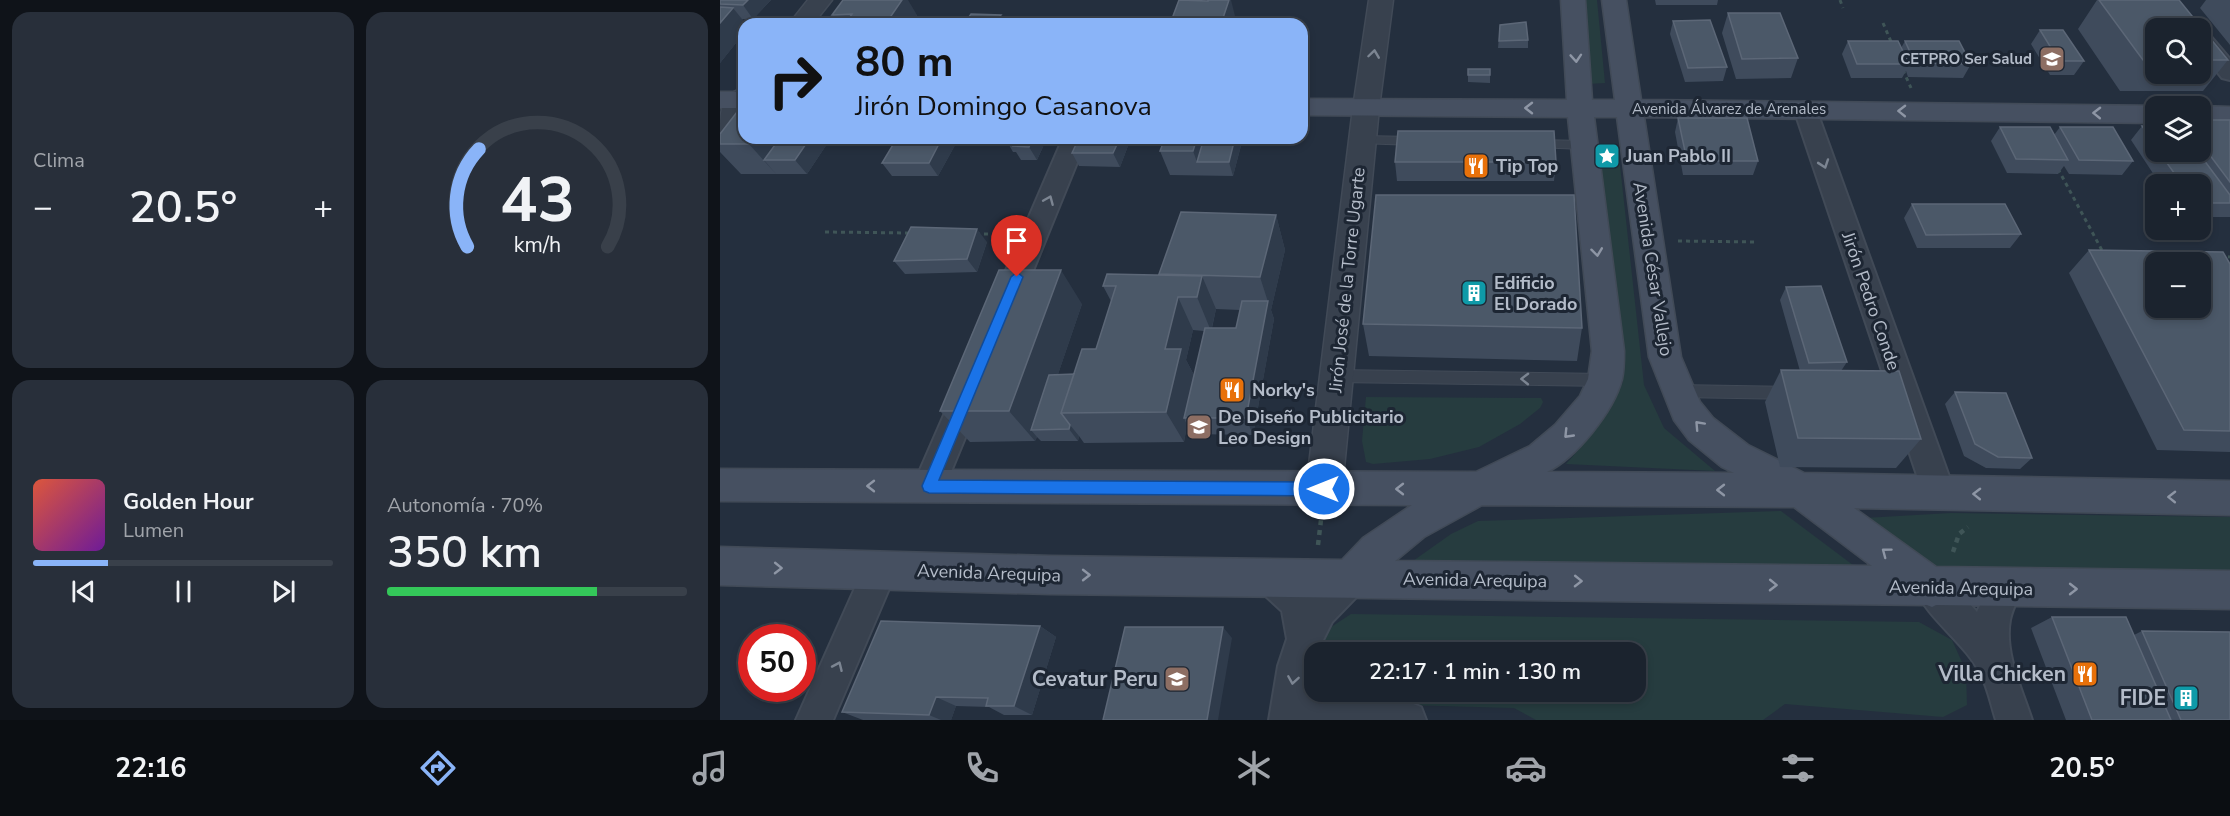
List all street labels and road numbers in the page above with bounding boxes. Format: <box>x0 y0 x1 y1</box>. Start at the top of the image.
street label: Avenida Álvarez de Arenales <box>1632 99 1826 119</box>
street label: Jirón José de la Torre Ugarte <box>1323 166 1371 395</box>
street label: Avenida César Vallejo <box>1627 180 1679 358</box>
street label: Jirón Pedro Conde <box>1836 228 1906 373</box>
street label: Avenida Arequipa <box>917 558 1061 588</box>
street label: Avenida Arequipa <box>1403 567 1547 593</box>
street label: Avenida Arequipa <box>1889 575 2033 601</box>

